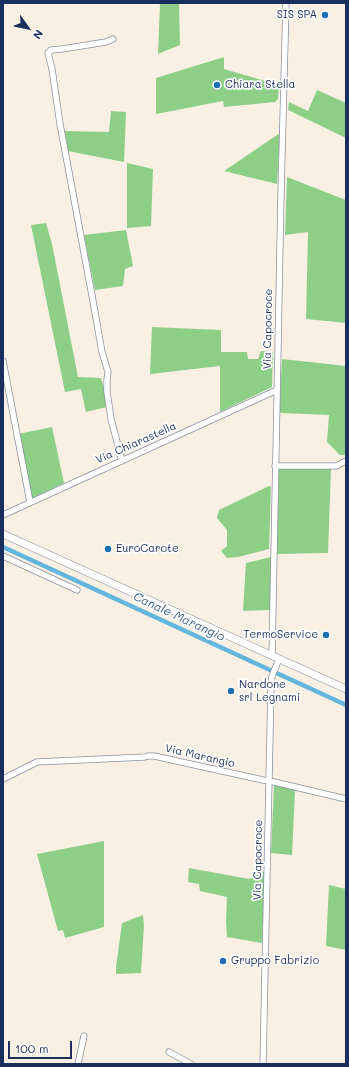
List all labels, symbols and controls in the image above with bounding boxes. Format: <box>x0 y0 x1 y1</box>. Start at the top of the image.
north arrow <box>8 8 48 48</box>
place label: SIS SPA <box>277 8 317 22</box>
marker: SIS SPA <box>320 10 330 20</box>
text: N <box>30 27 47 42</box>
place label: Chiara Stella <box>225 78 295 92</box>
marker: Chiara Stella <box>212 80 222 90</box>
street label: Via Capocroce <box>261 289 275 369</box>
street label: Via Chiarastella <box>94 419 178 467</box>
place label: EuroCarote <box>116 542 179 556</box>
marker: EuroCarote <box>103 544 113 554</box>
water label: Canale Marangio <box>131 589 227 645</box>
place label: TermoService <box>243 628 318 642</box>
marker: TermoService <box>321 630 331 640</box>
place label: Nardone srl Legnami <box>239 678 300 704</box>
marker: Nardone srl Legnami <box>226 686 236 696</box>
street label: Via Marangio <box>164 742 236 770</box>
street label: Via Capocroce <box>251 820 265 900</box>
place label: Gruppo Fabrizio <box>231 954 319 968</box>
marker: Gruppo Fabrizio <box>218 956 228 966</box>
scale bar <box>10 1033 74 1059</box>
text: 100 m <box>15 1040 49 1056</box>

